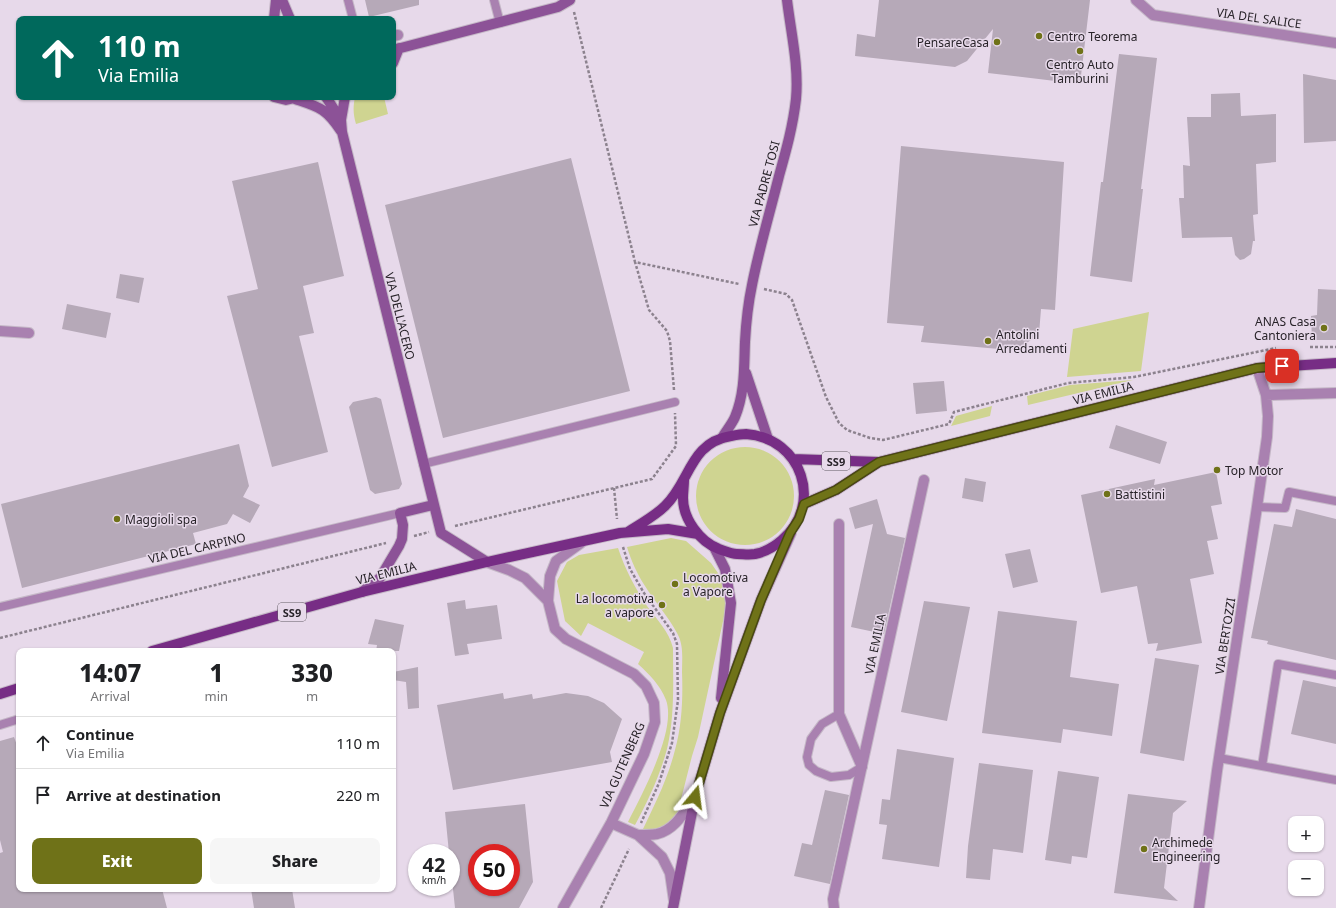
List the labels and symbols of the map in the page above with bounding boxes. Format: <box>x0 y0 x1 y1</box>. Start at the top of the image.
street label: VIA DEL SALICE <box>1215 4 1303 32</box>
place label: Centro Teorema <box>1047 28 1138 45</box>
marker: Centro Teorema <box>1034 31 1044 41</box>
place label: PensareCasa <box>917 34 989 51</box>
marker: PensareCasa <box>992 37 1002 47</box>
marker: Centro Auto Tamburini <box>1075 46 1085 56</box>
place label: Centro Auto Tamburini <box>1046 56 1114 87</box>
street label: VIA PADRE TOSI <box>744 139 784 229</box>
street label: VIA DELL'ACERO <box>381 271 419 361</box>
place label: ANAS Casa Cantoniera <box>1254 313 1316 344</box>
marker: ANAS Casa Cantoniera <box>1319 323 1329 333</box>
place label: Antolini Arredamenti <box>996 326 1067 357</box>
marker: Antolini Arredamenti <box>983 336 993 346</box>
pin <box>1265 349 1299 383</box>
street label: VIA EMILIA <box>1071 377 1135 409</box>
road number: SS9 <box>822 452 850 470</box>
place label: Top Motor <box>1225 462 1283 479</box>
marker: Top Motor <box>1212 465 1222 475</box>
place label: Battistini <box>1115 486 1165 503</box>
marker: Battistini <box>1102 489 1112 499</box>
place label: Maggioli spa <box>125 511 197 528</box>
marker: Maggioli spa <box>112 514 122 524</box>
street label: VIA DEL CARPINO <box>147 529 247 567</box>
street label: VIA EMILIA <box>354 557 418 589</box>
place label: Locomotiva a Vapore <box>683 569 748 600</box>
marker: Locomotiva a Vapore <box>670 579 680 589</box>
place label: La locomotiva a vapore <box>576 590 654 621</box>
street label: VIA BERTOZZI <box>1211 596 1239 676</box>
marker: La locomotiva a vapore <box>657 600 667 610</box>
road number: SS9 <box>278 603 306 621</box>
street label: VIA EMILIA <box>860 612 890 676</box>
street label: VIA GUTENBERG <box>595 719 649 811</box>
position arrow <box>674 776 716 818</box>
place label: Archimede Engineering <box>1152 834 1220 865</box>
speed limit sign: 50 <box>468 844 520 896</box>
marker: Archimede Engineering <box>1139 844 1149 854</box>

